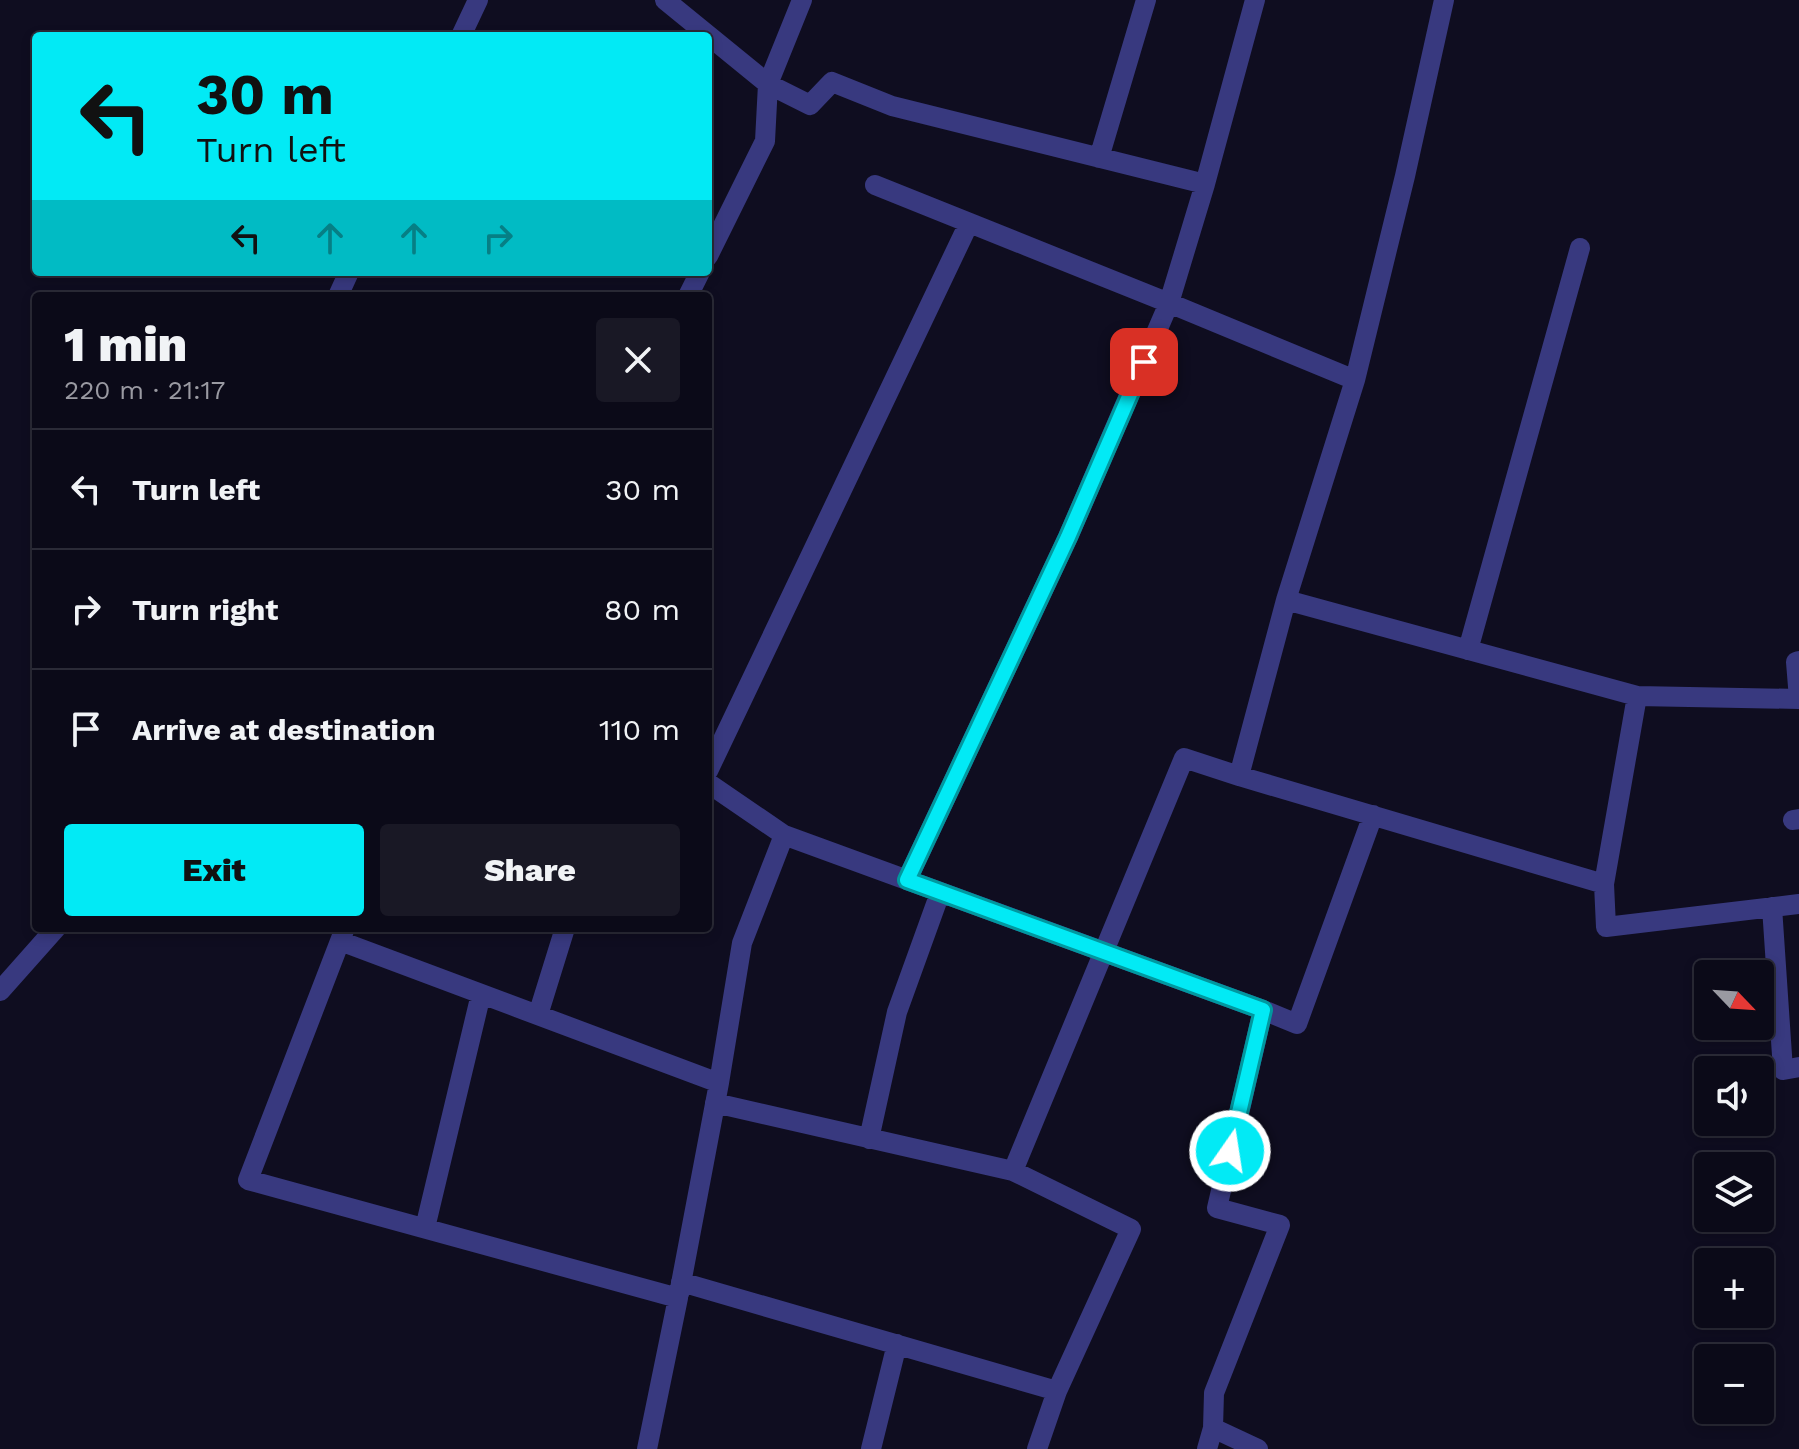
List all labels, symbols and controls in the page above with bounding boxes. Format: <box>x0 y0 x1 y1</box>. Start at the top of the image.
text: 30 m <box>196 62 334 128</box>
icon: left <box>64 64 168 168</box>
text: Turn left <box>196 129 346 171</box>
icon: left <box>224 216 268 260</box>
icon: ahead <box>308 216 352 260</box>
icon: ahead <box>392 216 436 260</box>
icon: right <box>476 216 520 260</box>
text: 1 min <box>64 316 187 373</box>
button: close <box>596 318 680 402</box>
pin <box>1110 328 1178 396</box>
icon: arrive <box>1122 340 1166 384</box>
text: 220 m · 21:17 <box>64 375 225 405</box>
icon: left <box>64 467 108 511</box>
text: Turn left <box>132 472 260 507</box>
text: 30 m <box>605 472 680 507</box>
icon: right <box>64 587 108 631</box>
text: Turn right <box>132 592 278 627</box>
text: 80 m <box>604 592 680 627</box>
icon: arrive <box>64 707 108 751</box>
text: Arrive at destination <box>132 712 436 747</box>
text: 110 m <box>599 712 680 747</box>
button: Exit <box>64 824 364 916</box>
button: Share <box>380 824 680 916</box>
north arrow <box>1694 960 1774 1040</box>
map controls <box>1694 960 1774 1424</box>
button: sound <box>1694 1056 1774 1136</box>
position arrow <box>1188 1109 1272 1193</box>
button: layers <box>1694 1152 1774 1232</box>
button: + <box>1694 1248 1774 1328</box>
button: − <box>1694 1344 1774 1424</box>

